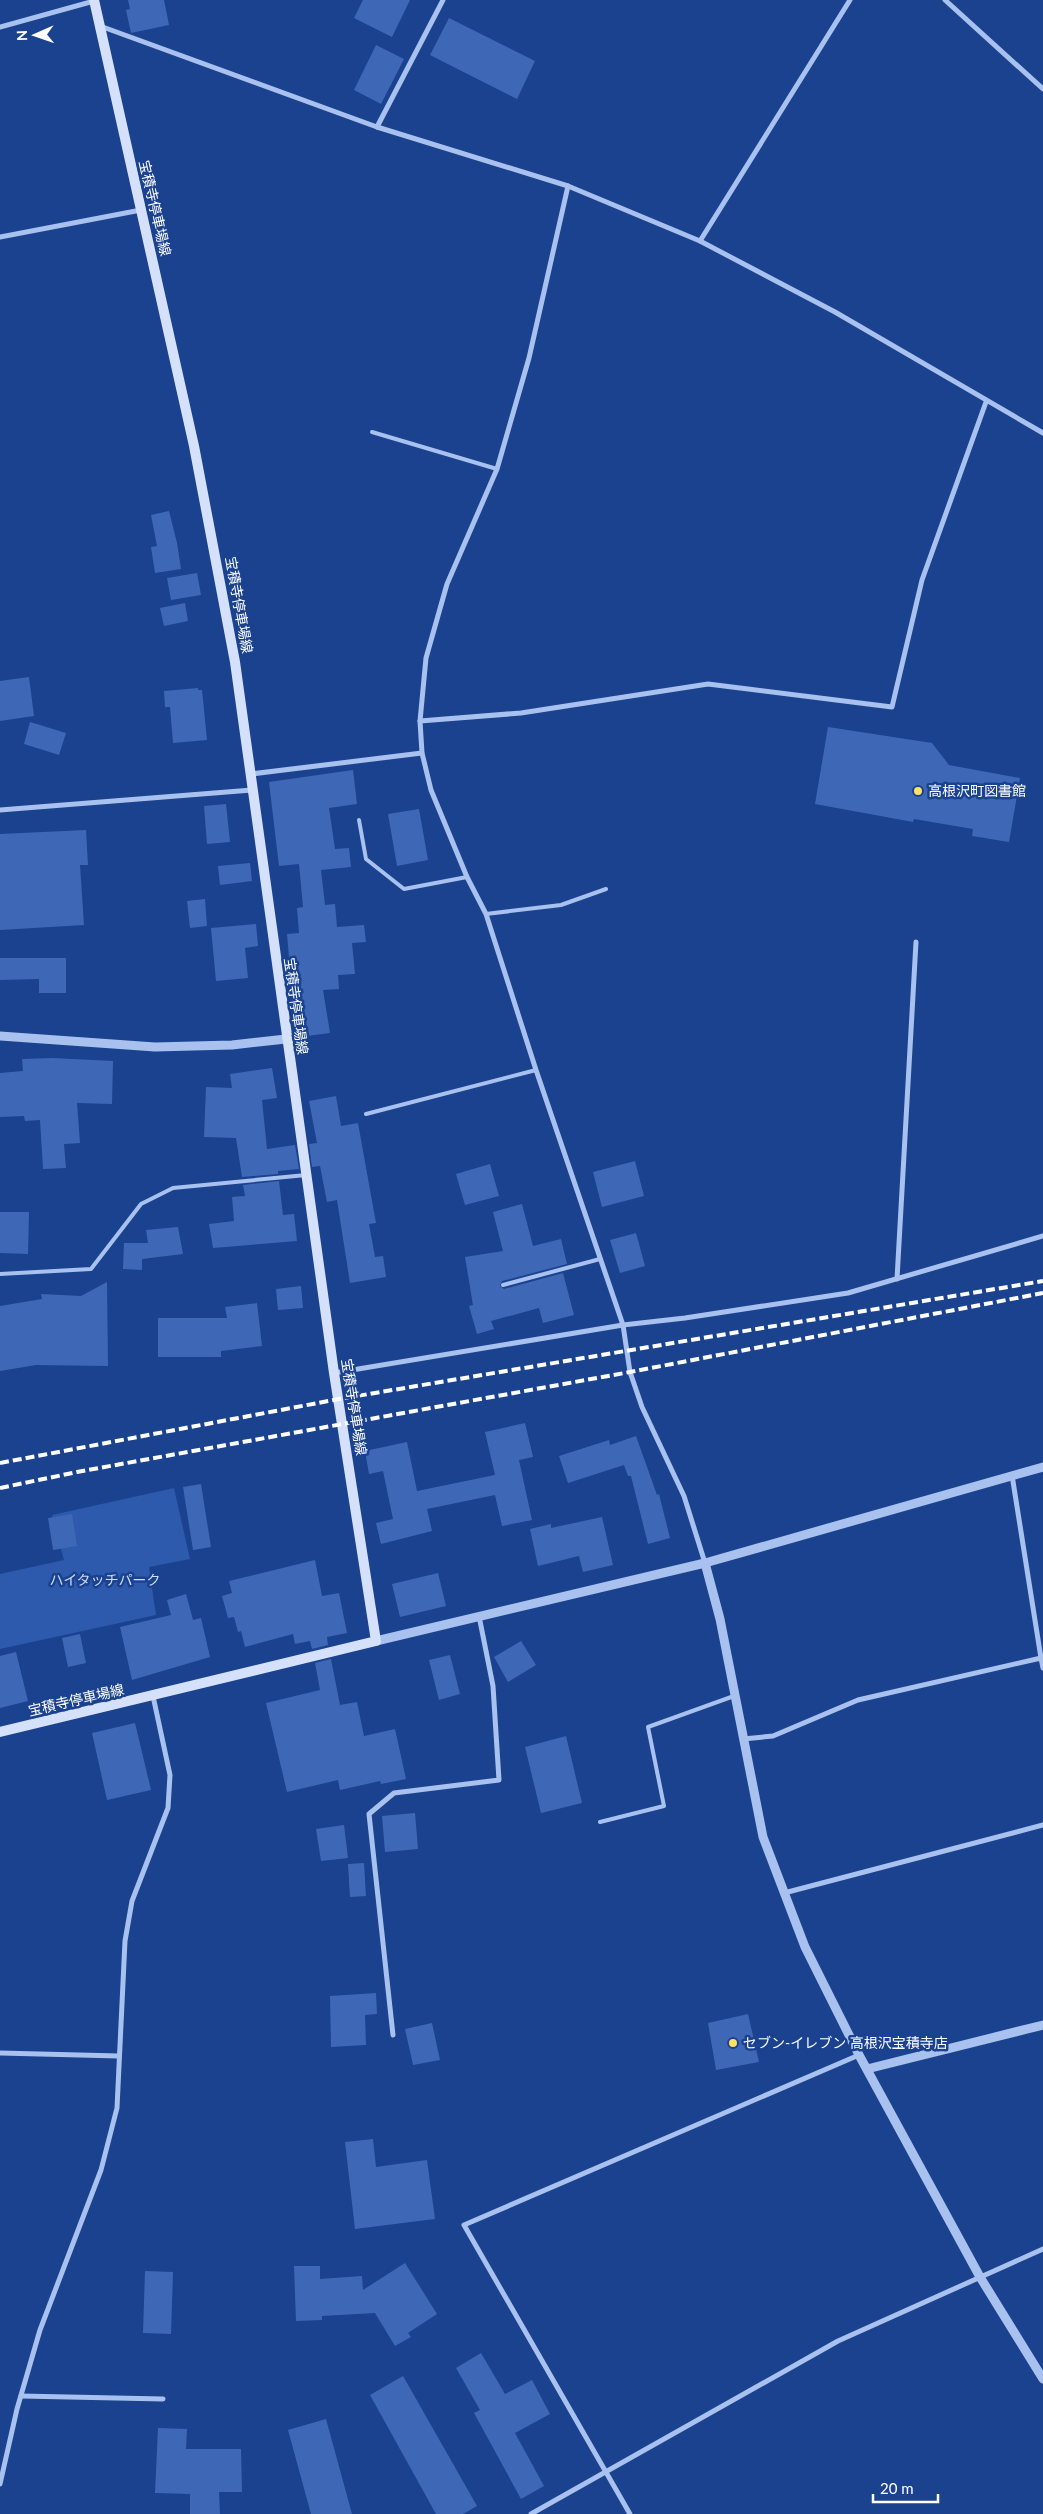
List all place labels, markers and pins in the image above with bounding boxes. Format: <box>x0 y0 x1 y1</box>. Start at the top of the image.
place label: 高根沢町図書館 <box>928 782 1026 799</box>
marker: 高根沢町図書館 <box>912 785 924 797</box>
place label: セブン-イレブン 高根沢宝積寺店 <box>743 2034 948 2051</box>
marker: セブン-イレブン 高根沢宝積寺店 <box>727 2037 739 2049</box>

